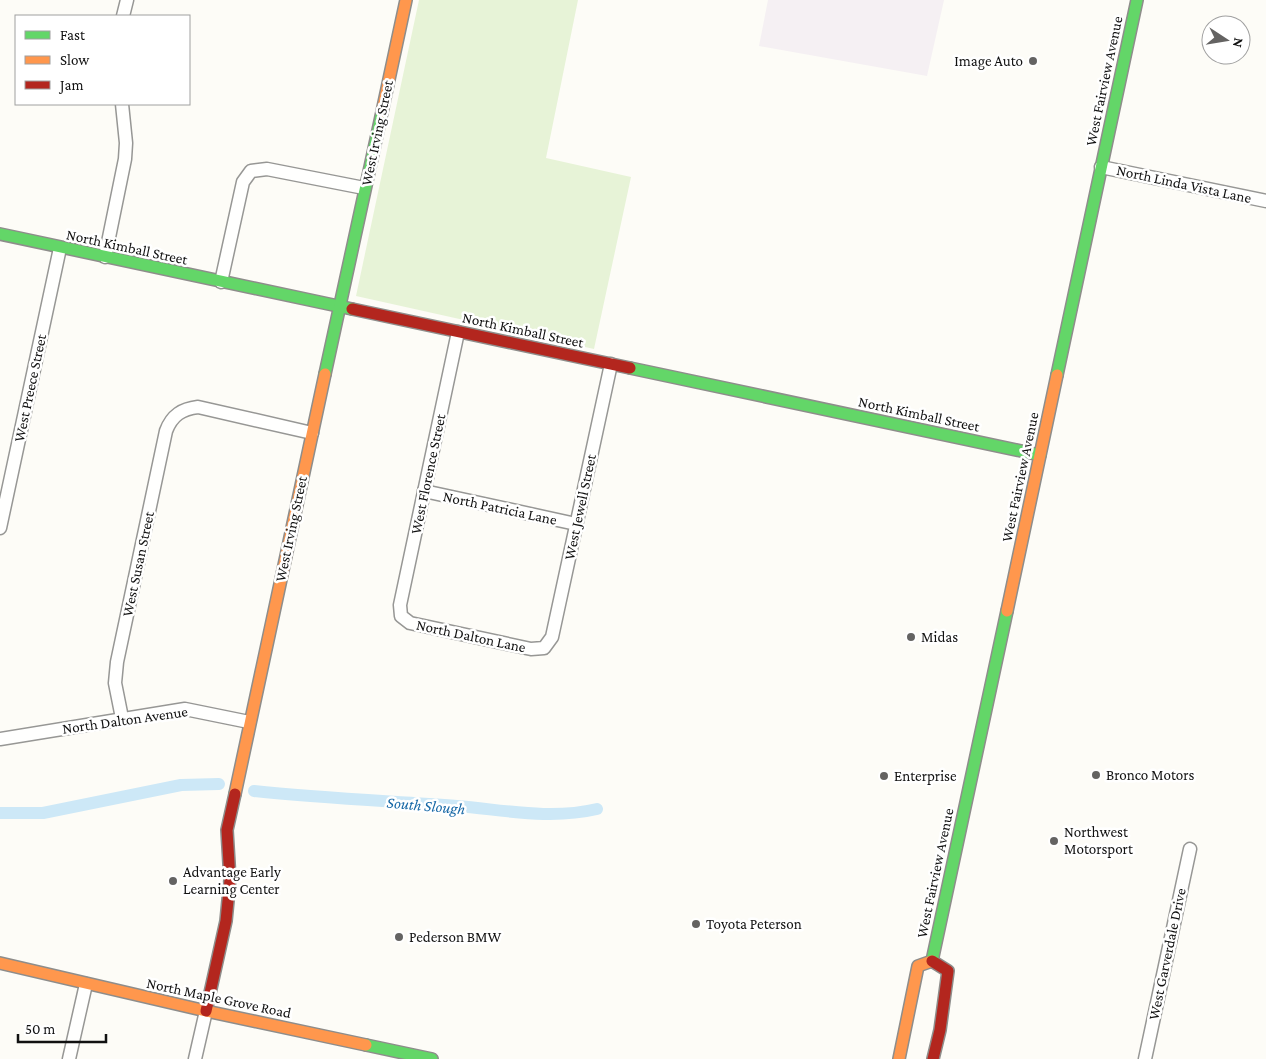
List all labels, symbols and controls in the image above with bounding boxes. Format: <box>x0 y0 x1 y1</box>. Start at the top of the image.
street label: West Fairview Avenue <box>1082 14 1126 147</box>
legend <box>15 15 190 105</box>
north arrow <box>1201 15 1251 65</box>
text: Fast <box>60 27 86 43</box>
text: N <box>1230 36 1248 49</box>
text: Slow <box>60 52 90 68</box>
place label: Image Auto <box>954 53 1023 70</box>
marker: Image Auto <box>1027 55 1039 67</box>
text: Jam <box>58 77 83 94</box>
street label: West Irving Street <box>358 78 397 187</box>
street label: North Linda Vista Lane <box>1115 162 1253 206</box>
street label: North Kimball Street <box>65 226 190 268</box>
street label: North Kimball Street <box>461 309 586 351</box>
street label: West Preece Street <box>11 332 49 443</box>
street label: North Kimball Street <box>857 393 982 435</box>
street label: West Fairview Avenue <box>998 410 1042 543</box>
street label: West Florence Street <box>407 411 449 536</box>
street label: West Jewell Street <box>561 452 600 562</box>
street label: West Irving Street <box>272 474 311 583</box>
street label: North Patricia Lane <box>442 488 559 528</box>
street label: West Susan Street <box>119 509 157 618</box>
street label: North Dalton Lane <box>415 617 528 656</box>
place label: Midas <box>921 629 958 645</box>
marker: Midas <box>905 631 917 643</box>
street label: North Dalton Avenue <box>61 703 189 737</box>
place label: Bronco Motors <box>1106 767 1195 783</box>
place label: Enterprise <box>894 768 957 785</box>
marker: Bronco Motors <box>1090 769 1102 781</box>
marker: Enterprise <box>878 770 890 782</box>
water label: South Slough <box>386 794 466 818</box>
street label: West Fairview Avenue <box>913 806 957 939</box>
place label: Northwest Motorsport <box>1064 824 1134 858</box>
marker: Northwest Motorsport <box>1048 835 1060 847</box>
place label: Advantage Early Learning Center <box>183 864 281 898</box>
marker: Advantage Early Learning Center <box>167 875 179 887</box>
street label: West Garverdale Drive <box>1145 886 1189 1021</box>
place label: Toyota Peterson <box>706 916 802 933</box>
marker: Toyota Peterson <box>690 918 702 930</box>
place label: Pederson BMW <box>409 929 501 945</box>
marker: Pederson BMW <box>393 931 405 943</box>
street label: North Maple Grove Road <box>145 975 293 1022</box>
scale bar <box>18 1012 105 1044</box>
text: 50 m <box>25 1021 55 1037</box>

